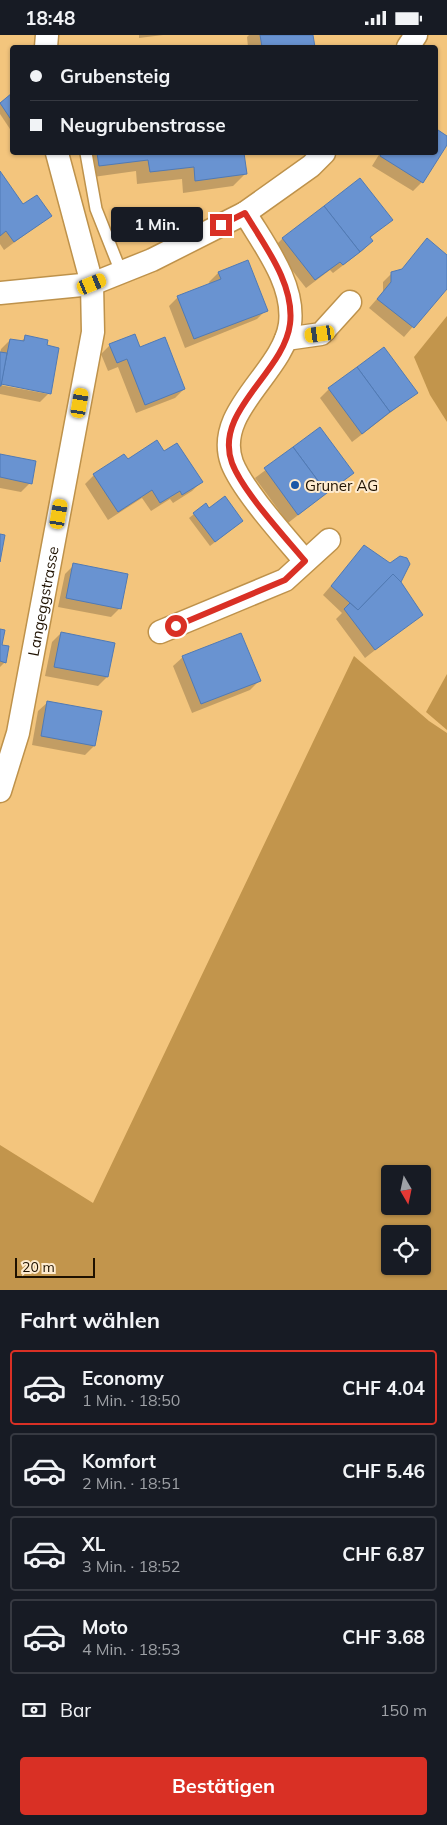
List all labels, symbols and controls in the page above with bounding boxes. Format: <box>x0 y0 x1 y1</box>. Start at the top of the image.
text: 18:48 <box>25 6 75 30</box>
text: Grubensteig <box>60 64 170 88</box>
text: Neugrubenstrasse <box>60 113 226 137</box>
callout: 1 Min. <box>111 207 204 243</box>
text: 1 Min. <box>134 214 180 234</box>
route end <box>210 214 232 236</box>
car <box>75 271 108 297</box>
car <box>304 324 335 344</box>
car <box>70 387 89 419</box>
place label: Gruner AG <box>305 476 378 495</box>
marker: Gruner AG <box>289 479 301 491</box>
car <box>49 498 68 530</box>
street label: Langeggstrasse <box>23 545 62 658</box>
route start <box>165 615 187 637</box>
north arrow <box>381 1165 431 1215</box>
map controls <box>381 1165 431 1275</box>
button: locate <box>381 1225 431 1275</box>
scale bar <box>15 1255 95 1278</box>
text: 20 m <box>22 1258 55 1276</box>
text: Fahrt wählen <box>20 1306 160 1334</box>
icon: car <box>22 1365 67 1410</box>
text: Economy <box>82 1366 164 1390</box>
text: CHF 4.04 <box>342 1376 425 1400</box>
text: 1 Min. · 18:50 <box>82 1390 180 1410</box>
icon: car <box>22 1448 67 1493</box>
text: Komfort <box>82 1449 156 1473</box>
text: CHF 5.46 <box>342 1459 425 1483</box>
text: 2 Min. · 18:51 <box>82 1473 180 1493</box>
icon: car <box>22 1531 67 1576</box>
text: XL <box>82 1532 105 1556</box>
text: CHF 6.87 <box>342 1542 425 1566</box>
text: 3 Min. · 18:52 <box>82 1556 180 1576</box>
icon: car <box>22 1614 67 1659</box>
text: Moto <box>82 1615 128 1639</box>
text: CHF 3.68 <box>342 1625 425 1649</box>
text: 4 Min. · 18:53 <box>82 1639 180 1659</box>
icon: cash <box>20 1696 48 1724</box>
text: Bar <box>60 1698 91 1722</box>
text: 150 m <box>380 1700 427 1720</box>
button: Bestätigen <box>20 1757 427 1815</box>

